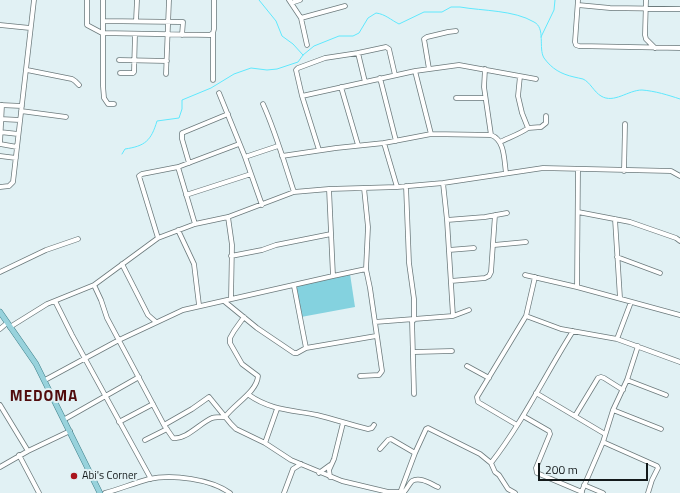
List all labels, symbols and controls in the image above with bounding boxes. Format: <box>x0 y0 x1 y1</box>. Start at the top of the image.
district label: MEDOMA <box>10 388 78 406</box>
scale bar <box>540 455 650 481</box>
text: 200 m <box>545 460 578 479</box>
place label: Abi's Corner <box>82 469 137 483</box>
marker: Abi's Corner <box>69 471 79 481</box>

